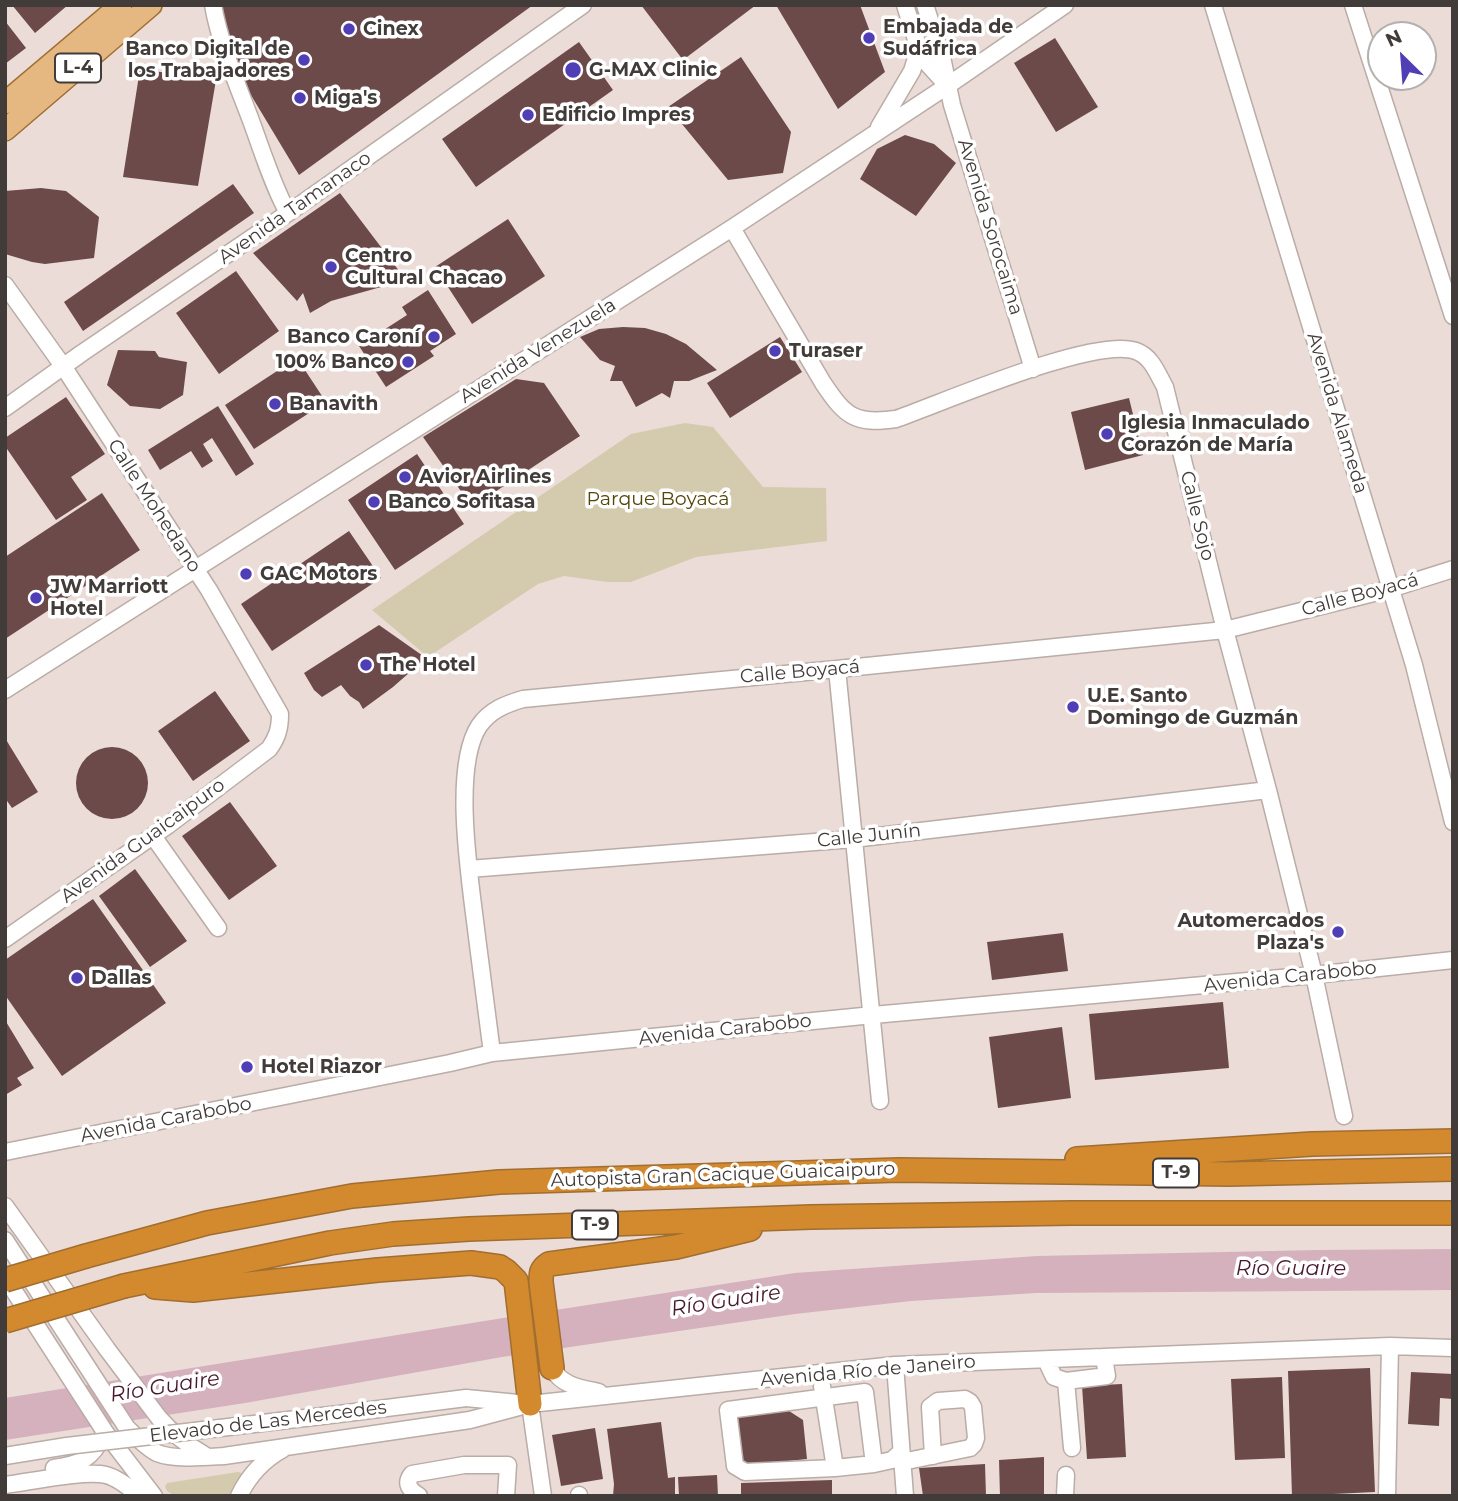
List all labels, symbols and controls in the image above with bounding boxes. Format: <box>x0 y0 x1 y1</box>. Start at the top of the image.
place label: Embajada de Sudáfrica <box>883 16 1013 60</box>
place label: Cinex <box>363 18 419 40</box>
marker: Cinex <box>341 21 357 37</box>
north arrow <box>1367 21 1437 91</box>
text: N <box>1382 25 1406 52</box>
marker: Embajada de Sudáfrica <box>861 30 877 46</box>
place label: Banco Digital de los Trabajadores <box>125 38 290 82</box>
marker: Banco Digital de los Trabajadores <box>296 52 312 68</box>
road number: L-4 <box>55 54 101 82</box>
place label: G-MAX Clinic <box>589 59 717 81</box>
marker: G-MAX Clinic <box>563 60 583 80</box>
place label: Miga's <box>314 87 377 109</box>
marker: Miga's <box>292 90 308 106</box>
place label: Edificio Impres <box>542 104 691 126</box>
marker: Edificio Impres <box>520 107 536 123</box>
street label: Avenida Sorocaima <box>952 136 1028 318</box>
street label: Avenida Tamanaco <box>214 147 376 269</box>
place label: Centro Cultural Chacao <box>345 245 503 289</box>
marker: Centro Cultural Chacao <box>323 259 339 275</box>
street label: Avenida Venezuela <box>456 294 620 408</box>
place label: Banco Caroní <box>287 326 420 348</box>
marker: Banco Caroní <box>426 329 442 345</box>
street label: Avenida Alameda <box>1302 330 1372 496</box>
place label: Turaser <box>789 340 863 362</box>
marker: Turaser <box>767 343 783 359</box>
place label: 100% Banco <box>276 351 394 373</box>
marker: 100% Banco <box>400 354 416 370</box>
place label: Banavith <box>289 393 378 415</box>
marker: Banavith <box>267 396 283 412</box>
place label: Iglesia Inmaculado Corazón de María <box>1121 412 1310 456</box>
marker: Iglesia Inmaculado Corazón de María <box>1099 426 1115 442</box>
street label: Calle Mohedano <box>102 435 206 577</box>
place label: Avior Airlines <box>419 466 551 488</box>
marker: Avior Airlines <box>397 469 413 485</box>
street label: Calle Sojo <box>1175 469 1219 563</box>
park label: Parque Boyacá <box>586 488 730 510</box>
place label: Banco Sofitasa <box>388 491 536 513</box>
marker: Banco Sofitasa <box>366 494 382 510</box>
place label: GAC Motors <box>260 563 377 585</box>
marker: GAC Motors <box>238 566 254 582</box>
street label: Calle Boyacá <box>1299 568 1421 622</box>
place label: JW Marriott Hotel <box>50 576 168 620</box>
marker: JW Marriott Hotel <box>28 590 44 606</box>
place label: The Hotel <box>380 654 476 676</box>
street label: Calle Boyacá <box>739 655 861 689</box>
marker: The Hotel <box>358 657 374 673</box>
place label: U.E. Santo Domingo de Guzmán <box>1087 685 1298 729</box>
marker: U.E. Santo Domingo de Guzmán <box>1065 699 1081 715</box>
street label: Avenida Guaicaipuro <box>56 774 230 908</box>
street label: Calle Junín <box>816 819 922 853</box>
place label: Automercados Plaza's <box>1177 910 1324 954</box>
marker: Automercados Plaza's <box>1330 924 1346 940</box>
street label: Avenida Carabobo <box>1202 957 1378 997</box>
place label: Dallas <box>91 967 152 989</box>
marker: Dallas <box>69 970 85 986</box>
street label: Avenida Carabobo <box>637 1010 813 1050</box>
place label: Hotel Riazor <box>261 1056 382 1078</box>
marker: Hotel Riazor <box>239 1059 255 1075</box>
street label: Avenida Carabobo <box>79 1092 253 1148</box>
street label: Autopista Gran Cacique Guaicaipuro <box>550 1158 896 1192</box>
road number: T-9 <box>1153 1158 1199 1188</box>
road number: T-9 <box>572 1210 618 1240</box>
water label: Río Guaire <box>1236 1256 1346 1282</box>
water label: Río Guaire <box>669 1280 783 1322</box>
street label: Avenida Río de Janeiro <box>759 1350 977 1392</box>
water label: Río Guaire <box>108 1366 222 1408</box>
street label: Elevado de Las Mercedes <box>148 1396 388 1448</box>

